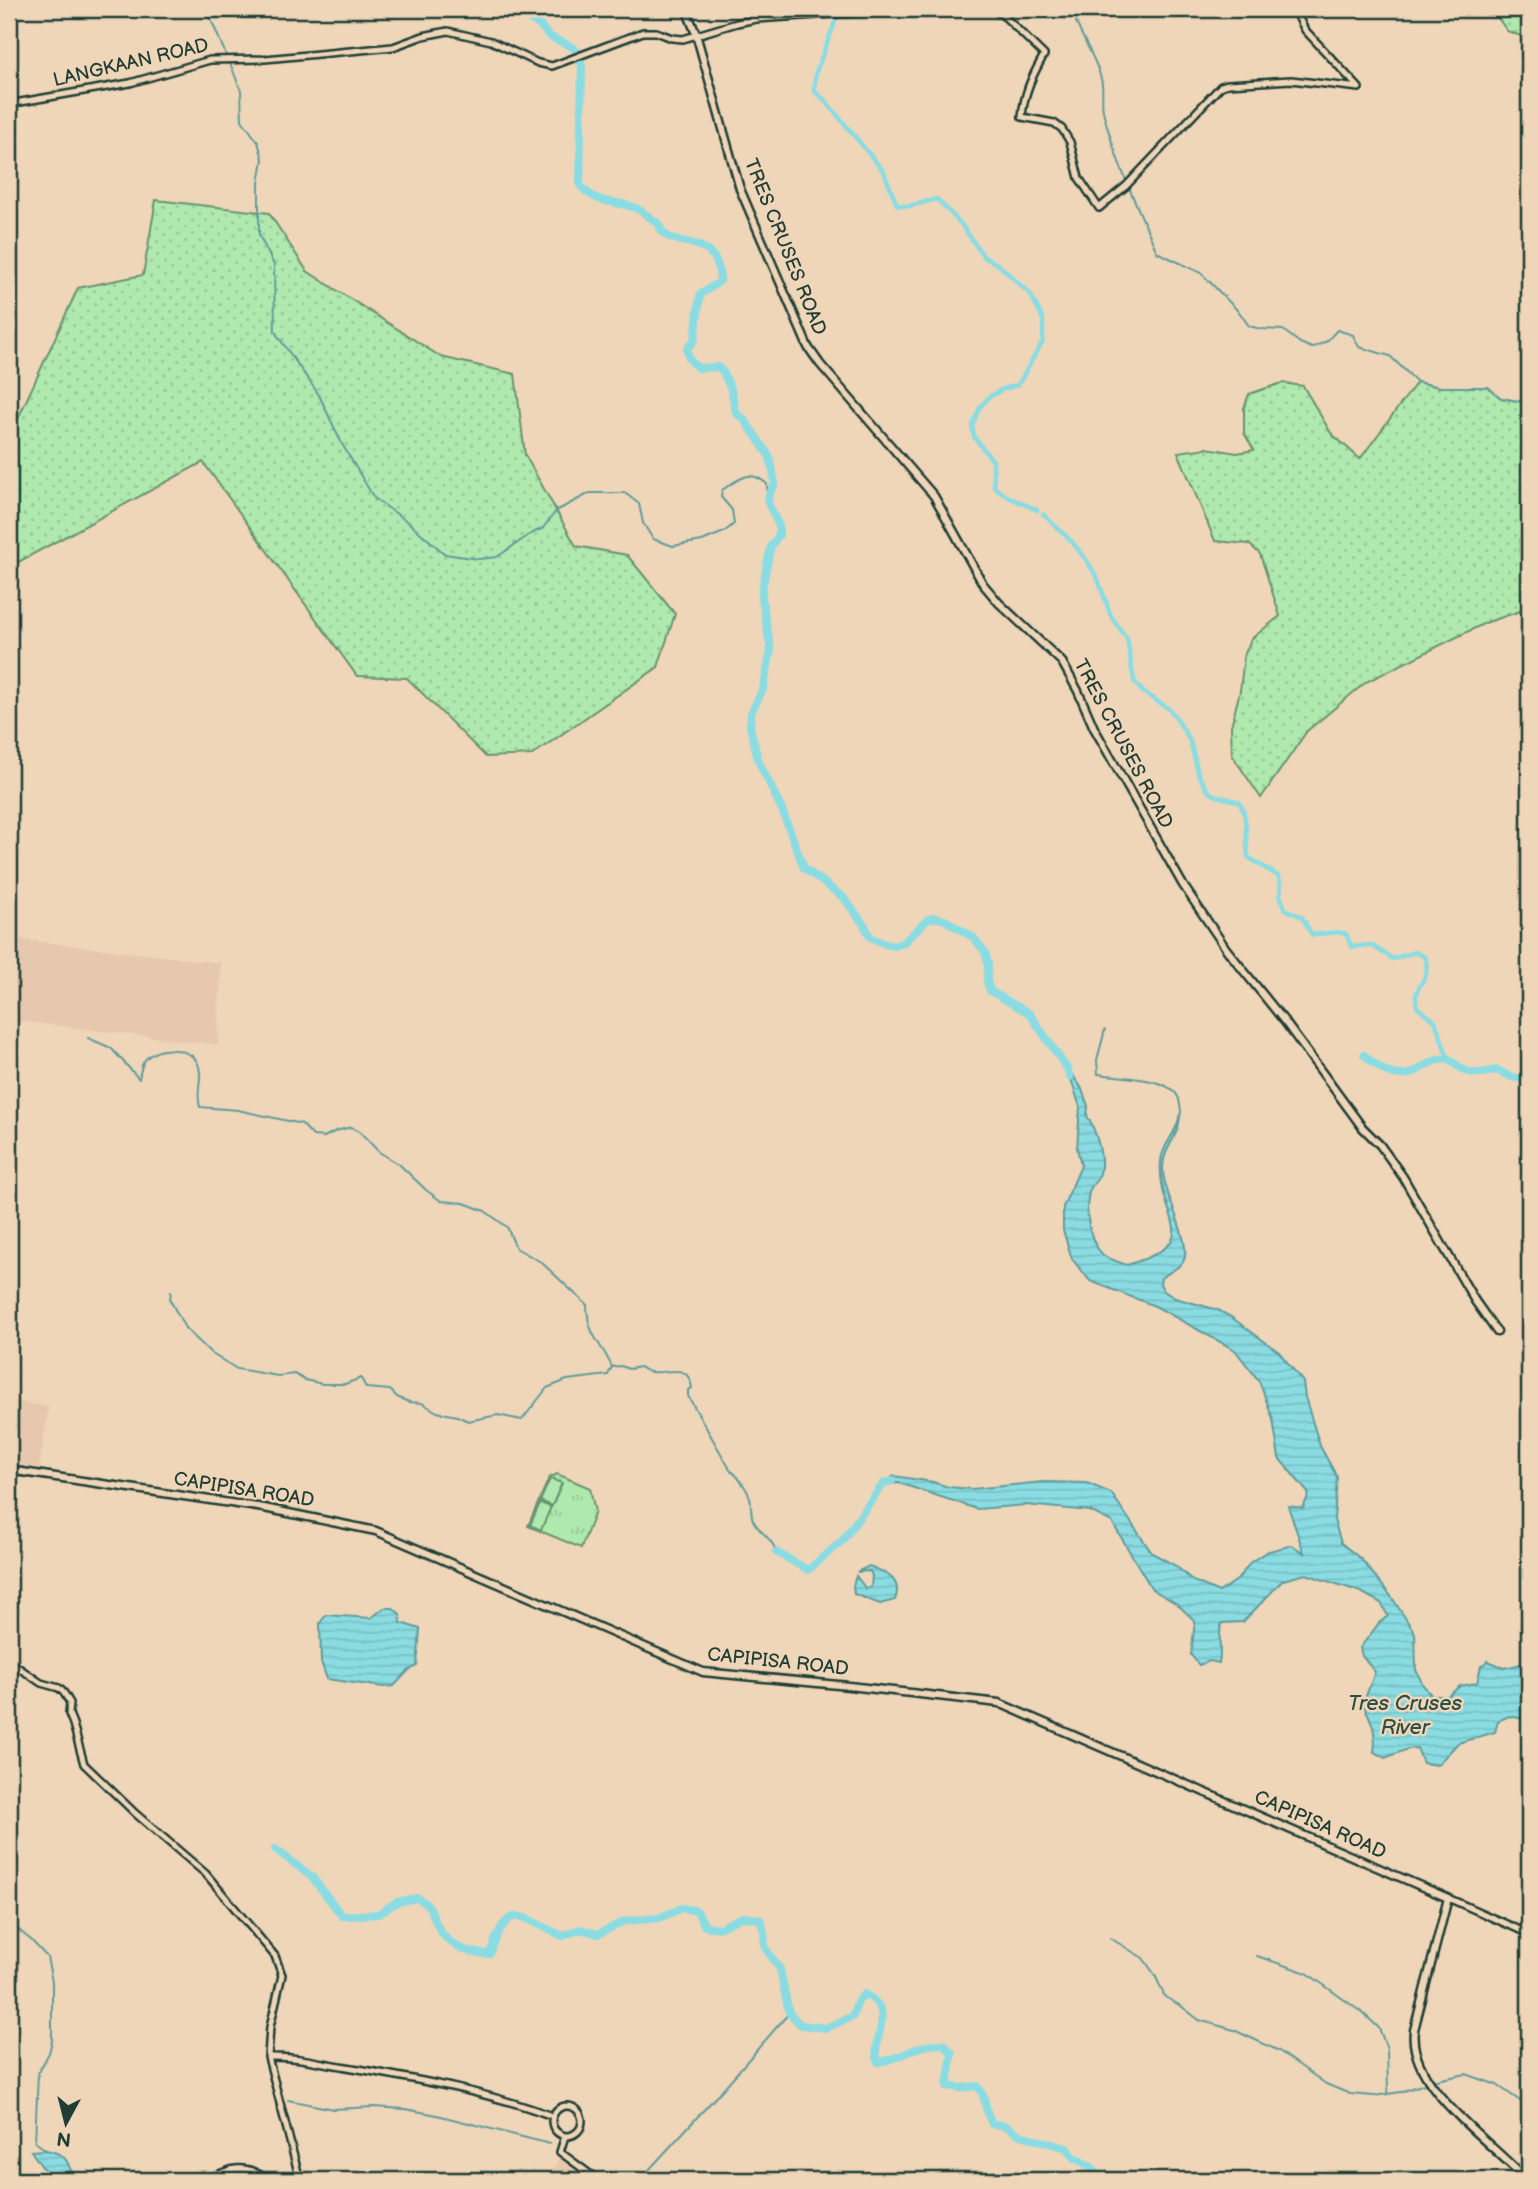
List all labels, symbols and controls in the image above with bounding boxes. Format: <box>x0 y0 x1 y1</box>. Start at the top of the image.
street label: LANGKAAN ROAD <box>51 34 211 92</box>
street label: TRES CRUSES ROAD <box>739 155 831 339</box>
street label: TRES CRUSES ROAD <box>1069 655 1177 833</box>
street label: CAPIPISA ROAD <box>172 1468 316 1512</box>
street label: CAPIPISA ROAD <box>706 1643 850 1681</box>
water label: Tres Cruses River <box>1348 1691 1463 1740</box>
street label: CAPIPISA ROAD <box>1250 1786 1390 1864</box>
north arrow <box>32 2088 102 2158</box>
text: N <box>56 2126 73 2151</box>

